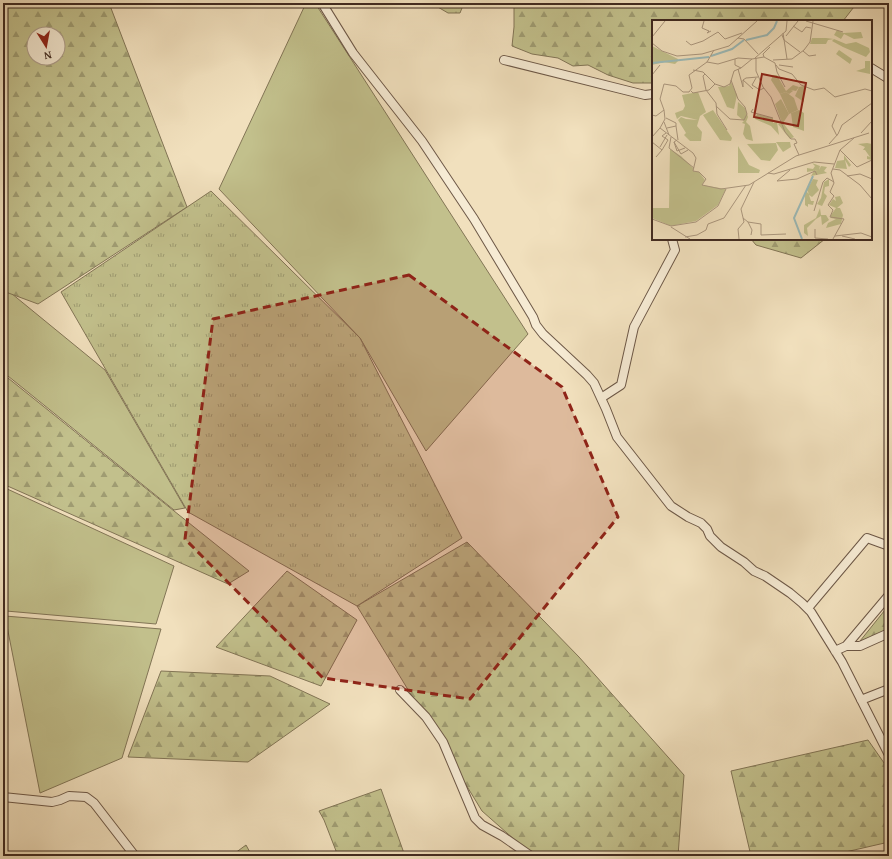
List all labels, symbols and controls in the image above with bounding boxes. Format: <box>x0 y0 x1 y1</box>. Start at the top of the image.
inset map <box>652 20 872 240</box>
north arrow <box>26 26 66 66</box>
text: N <box>42 47 53 64</box>

